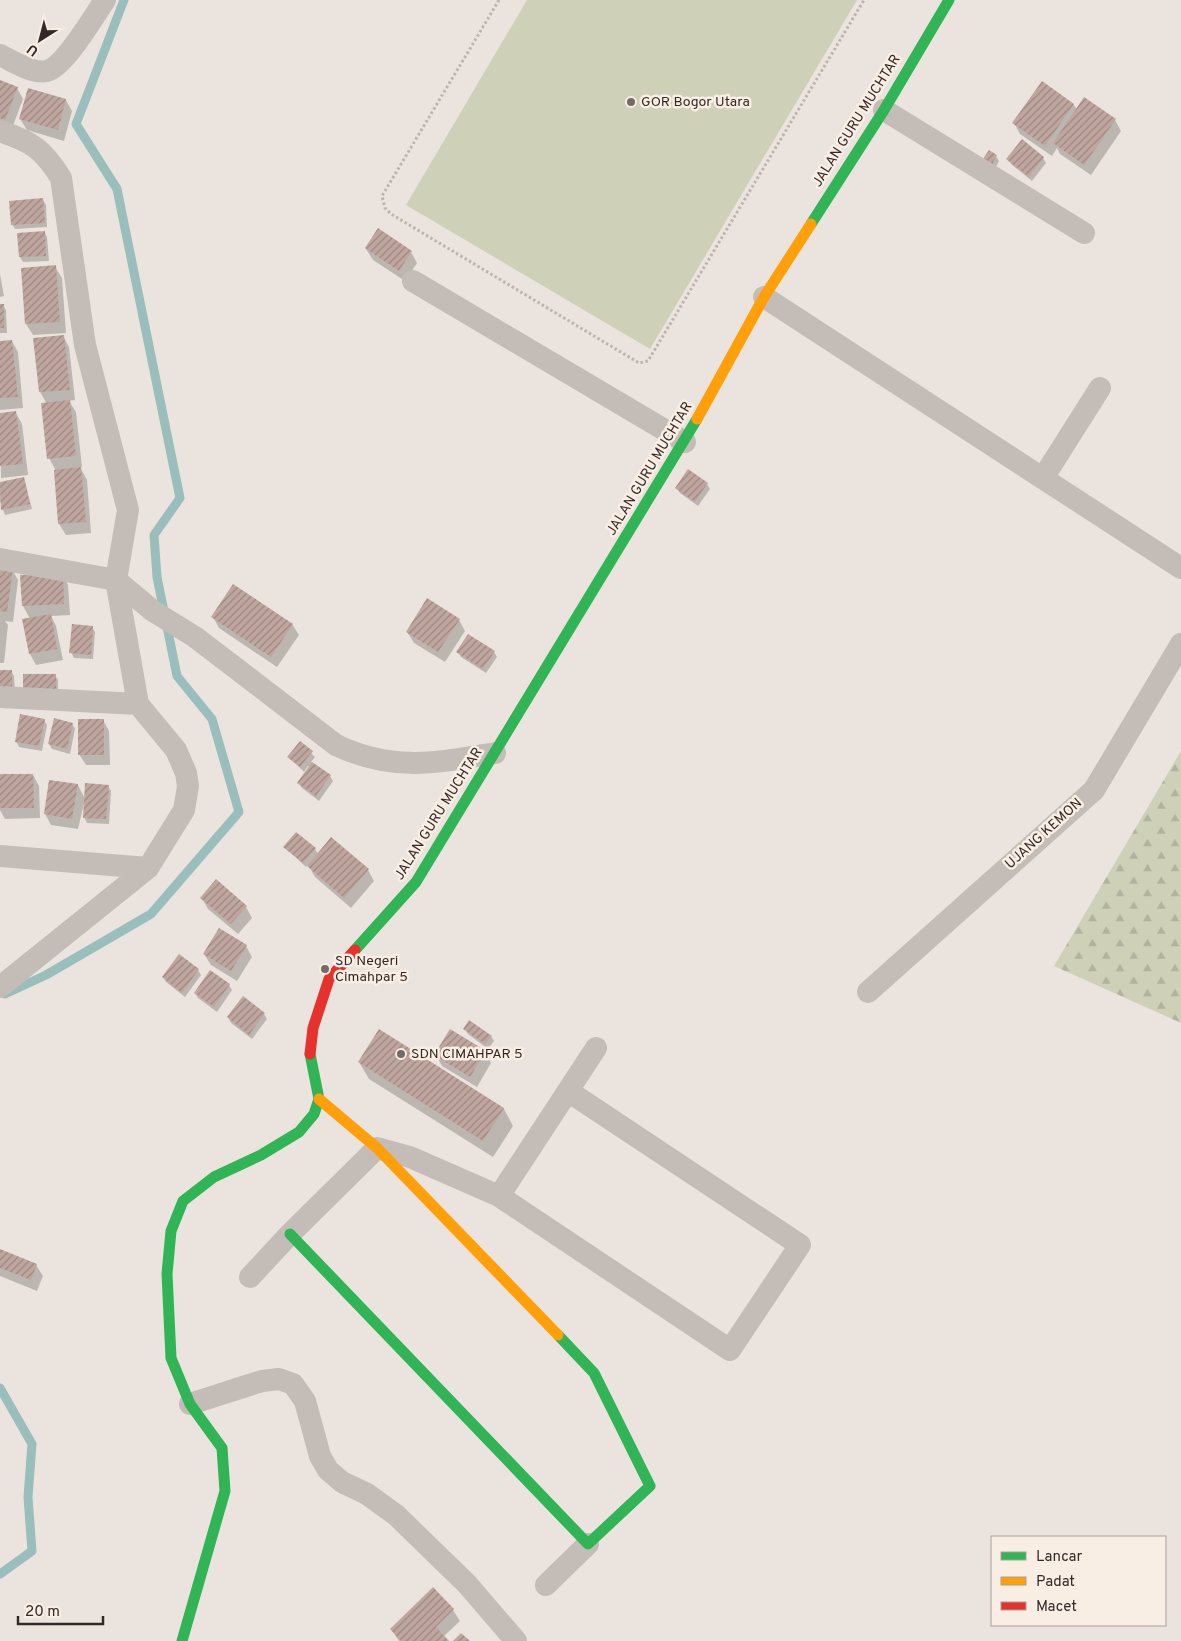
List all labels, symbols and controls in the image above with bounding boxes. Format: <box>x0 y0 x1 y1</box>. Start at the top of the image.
north arrow <box>15 15 65 65</box>
text: U <box>24 39 42 59</box>
street label: JALAN GURU MUCHTAR <box>809 52 905 190</box>
place label: GOR Bogor Utara <box>641 94 750 111</box>
marker: GOR Bogor Utara <box>625 96 637 108</box>
street label: JALAN GURU MUCHTAR <box>603 399 697 539</box>
street label: JALAN GURU MUCHTAR <box>391 745 487 883</box>
street label: UJANG KEMON <box>1002 795 1086 873</box>
place label: SD Negeri Cimahpar 5 <box>335 953 408 986</box>
marker: SD Negeri Cimahpar 5 <box>319 963 331 975</box>
place label: SDN CIMAHPAR 5 <box>411 1046 523 1063</box>
marker: SDN CIMAHPAR 5 <box>395 1048 407 1060</box>
legend <box>991 1536 1166 1626</box>
text: Lancar <box>1036 1548 1083 1567</box>
text: Padat <box>1036 1573 1075 1592</box>
scale bar <box>18 1594 102 1626</box>
text: Macet <box>1036 1598 1077 1617</box>
text: 20 m <box>25 1603 60 1622</box>

